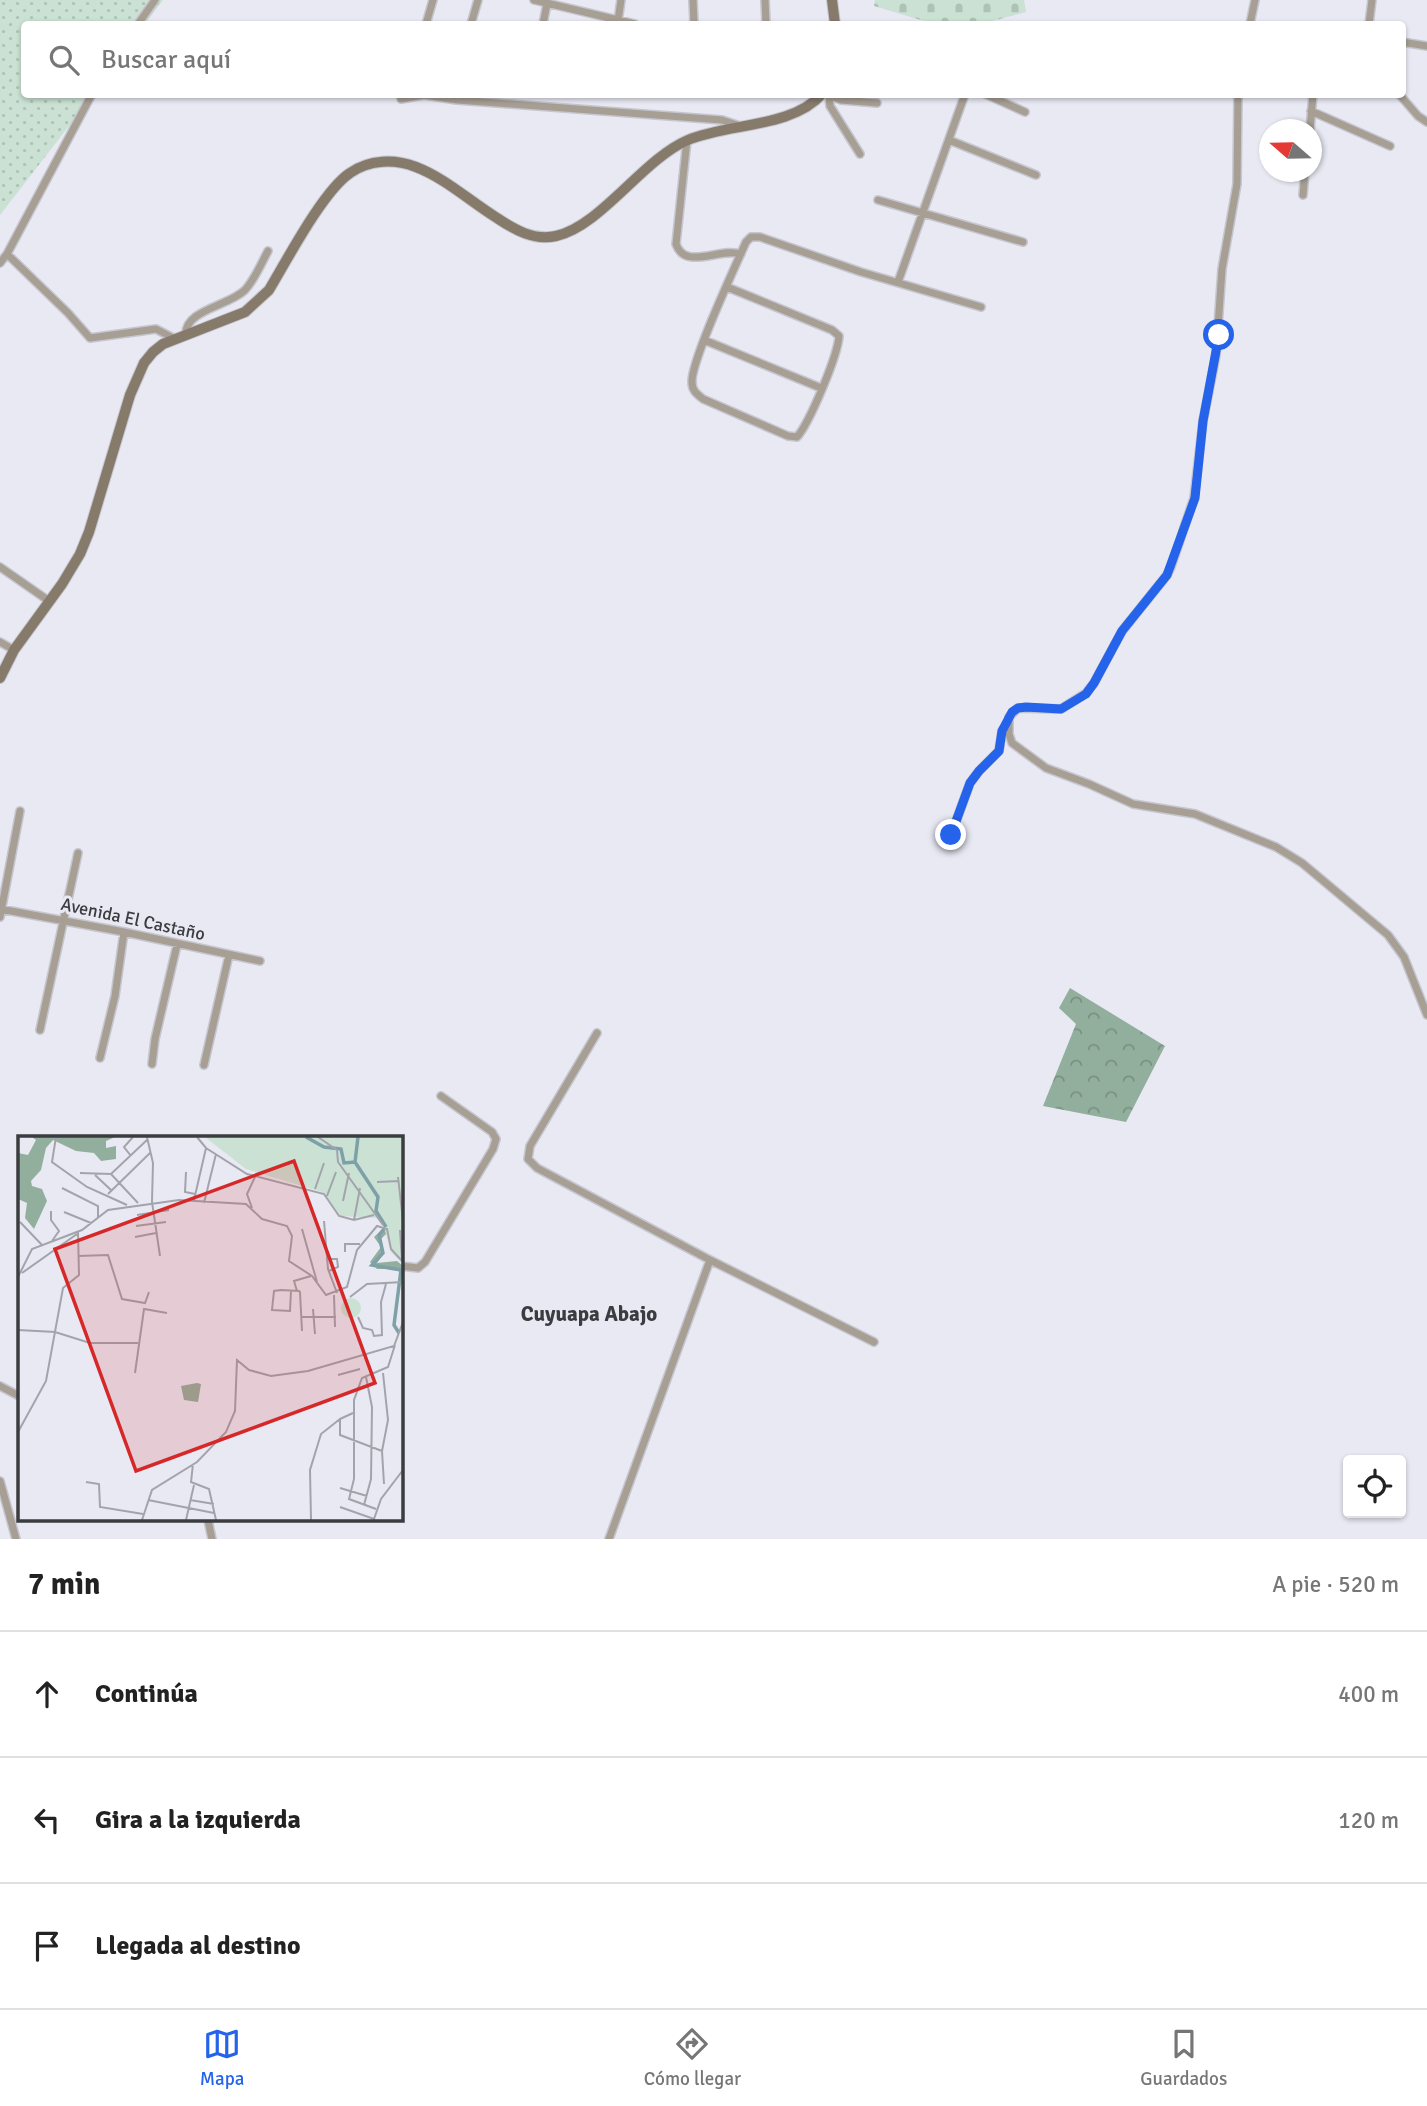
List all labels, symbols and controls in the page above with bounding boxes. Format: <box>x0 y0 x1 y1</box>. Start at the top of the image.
search box <box>21 21 1406 98</box>
icon: search <box>45 41 83 79</box>
text: Buscar aquí <box>101 44 231 76</box>
north arrow <box>1259 119 1322 182</box>
route start <box>1203 319 1234 350</box>
route end <box>935 819 966 850</box>
street label: Avenida El Castaño <box>59 893 207 945</box>
inset map <box>18 1136 402 1521</box>
district label: Cuyuapa Abajo <box>521 1301 657 1327</box>
map controls <box>1343 1455 1406 1518</box>
button: locate <box>1343 1455 1406 1518</box>
text: 7 min <box>28 1566 100 1603</box>
text: A pie · 520 m <box>1272 1570 1399 1599</box>
icon: ahead <box>28 1675 66 1713</box>
text: Continúa <box>95 1678 198 1710</box>
text: 400 m <box>1338 1680 1399 1709</box>
icon: left <box>28 1801 66 1839</box>
text: Gira a la izquierda <box>95 1804 301 1836</box>
text: 120 m <box>1338 1806 1399 1835</box>
icon: arrive <box>28 1927 66 1965</box>
text: Llegada al destino <box>95 1930 301 1962</box>
tab: Mapa <box>200 2025 244 2091</box>
tab: Cómo llegar <box>644 2025 741 2091</box>
tab: Guardados <box>1140 2025 1227 2091</box>

